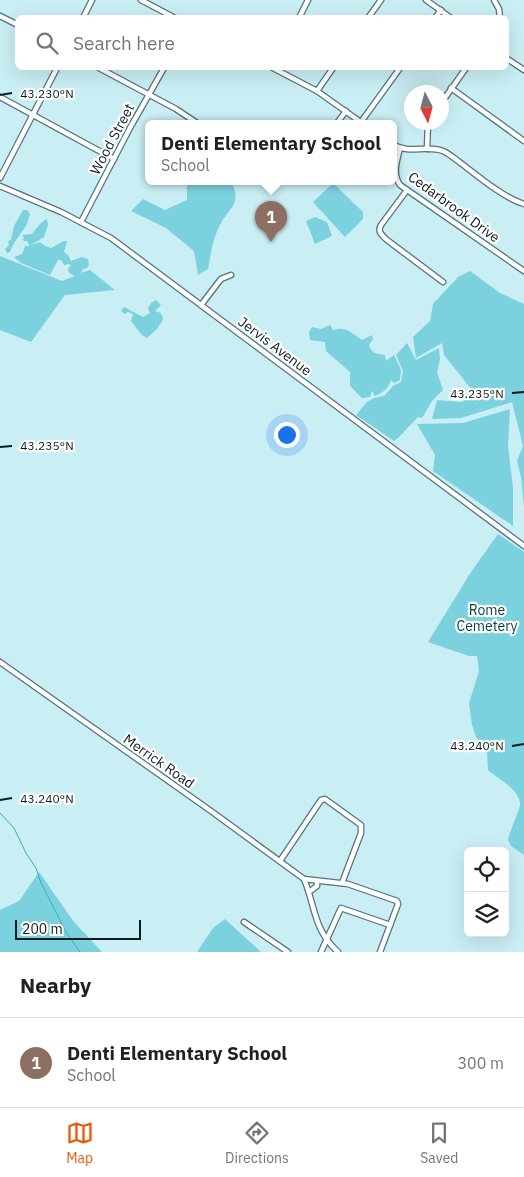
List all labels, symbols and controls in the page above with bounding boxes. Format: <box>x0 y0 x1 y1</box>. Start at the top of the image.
search box <box>15 15 509 70</box>
icon: search <box>33 29 61 57</box>
text: Search here <box>73 31 175 55</box>
north arrow <box>404 85 449 130</box>
text: 43.230°N <box>20 86 74 101</box>
street label: Wood Street <box>86 100 138 178</box>
popup <box>145 120 397 185</box>
text: Denti Elementary School <box>161 131 381 155</box>
text: School <box>161 155 210 175</box>
street label: Cedarbrook Drive <box>405 168 504 247</box>
pin: 1 <box>255 201 287 242</box>
street label: Jervis Avenue <box>235 313 316 380</box>
text: 43.235°N <box>450 386 504 401</box>
your location <box>274 422 300 448</box>
text: 43.235°N <box>20 438 74 453</box>
park label: Rome Cemetery <box>456 601 518 635</box>
street label: Merrick Road <box>120 730 198 792</box>
text: 43.240°N <box>450 738 504 753</box>
text: 43.240°N <box>20 791 74 806</box>
map controls <box>464 847 509 937</box>
button: locate <box>464 847 509 892</box>
button: layers <box>464 892 509 937</box>
scale bar <box>15 917 141 940</box>
text: 200 m <box>22 920 63 938</box>
text: Nearby <box>20 971 91 999</box>
text: Denti Elementary School <box>67 1041 287 1065</box>
text: 1 <box>31 1053 41 1073</box>
text: 300 m <box>457 1053 504 1073</box>
text: School <box>67 1065 116 1085</box>
tab: Map <box>66 1119 94 1167</box>
tab: Directions <box>225 1119 289 1167</box>
tab: Saved <box>420 1119 458 1167</box>

